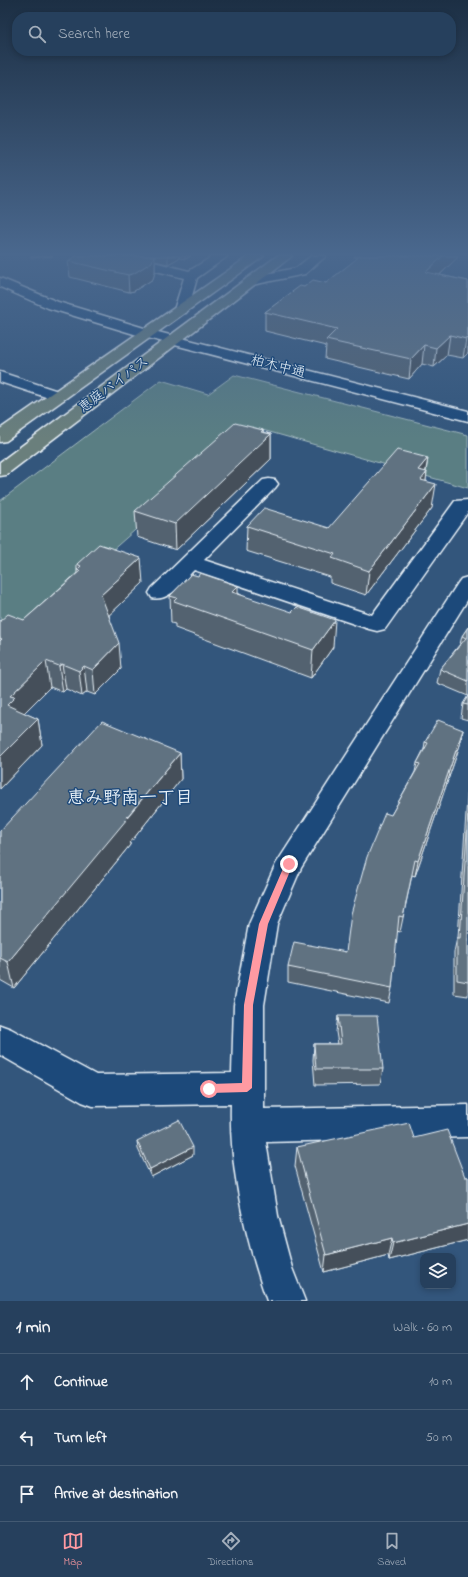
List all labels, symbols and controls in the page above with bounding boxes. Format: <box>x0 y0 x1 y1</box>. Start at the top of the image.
search box <box>12 12 456 56</box>
icon: search <box>26 23 48 45</box>
text: Search here <box>58 23 130 45</box>
street label: 柏木中通 <box>248 350 308 384</box>
street label: 恵庭バイパス <box>74 351 154 419</box>
district label: 恵み野南一丁目 <box>67 786 193 812</box>
route end <box>280 855 298 873</box>
route start <box>200 1080 218 1098</box>
map controls <box>420 1253 456 1289</box>
button: layers <box>420 1253 456 1289</box>
text: 1 min <box>16 1315 50 1340</box>
text: Walk · 60 m <box>393 1318 452 1337</box>
icon: ahead <box>16 1371 38 1393</box>
text: Continue <box>54 1371 108 1393</box>
text: 10 m <box>429 1372 452 1391</box>
icon: left <box>16 1427 38 1449</box>
text: Turn left <box>54 1427 107 1449</box>
text: 50 m <box>426 1428 452 1447</box>
icon: arrive <box>16 1483 38 1505</box>
text: Arrive at destination <box>54 1483 178 1505</box>
tab: Map <box>62 1530 84 1570</box>
tab: Directions <box>208 1530 253 1570</box>
tab: Saved <box>377 1530 406 1570</box>

